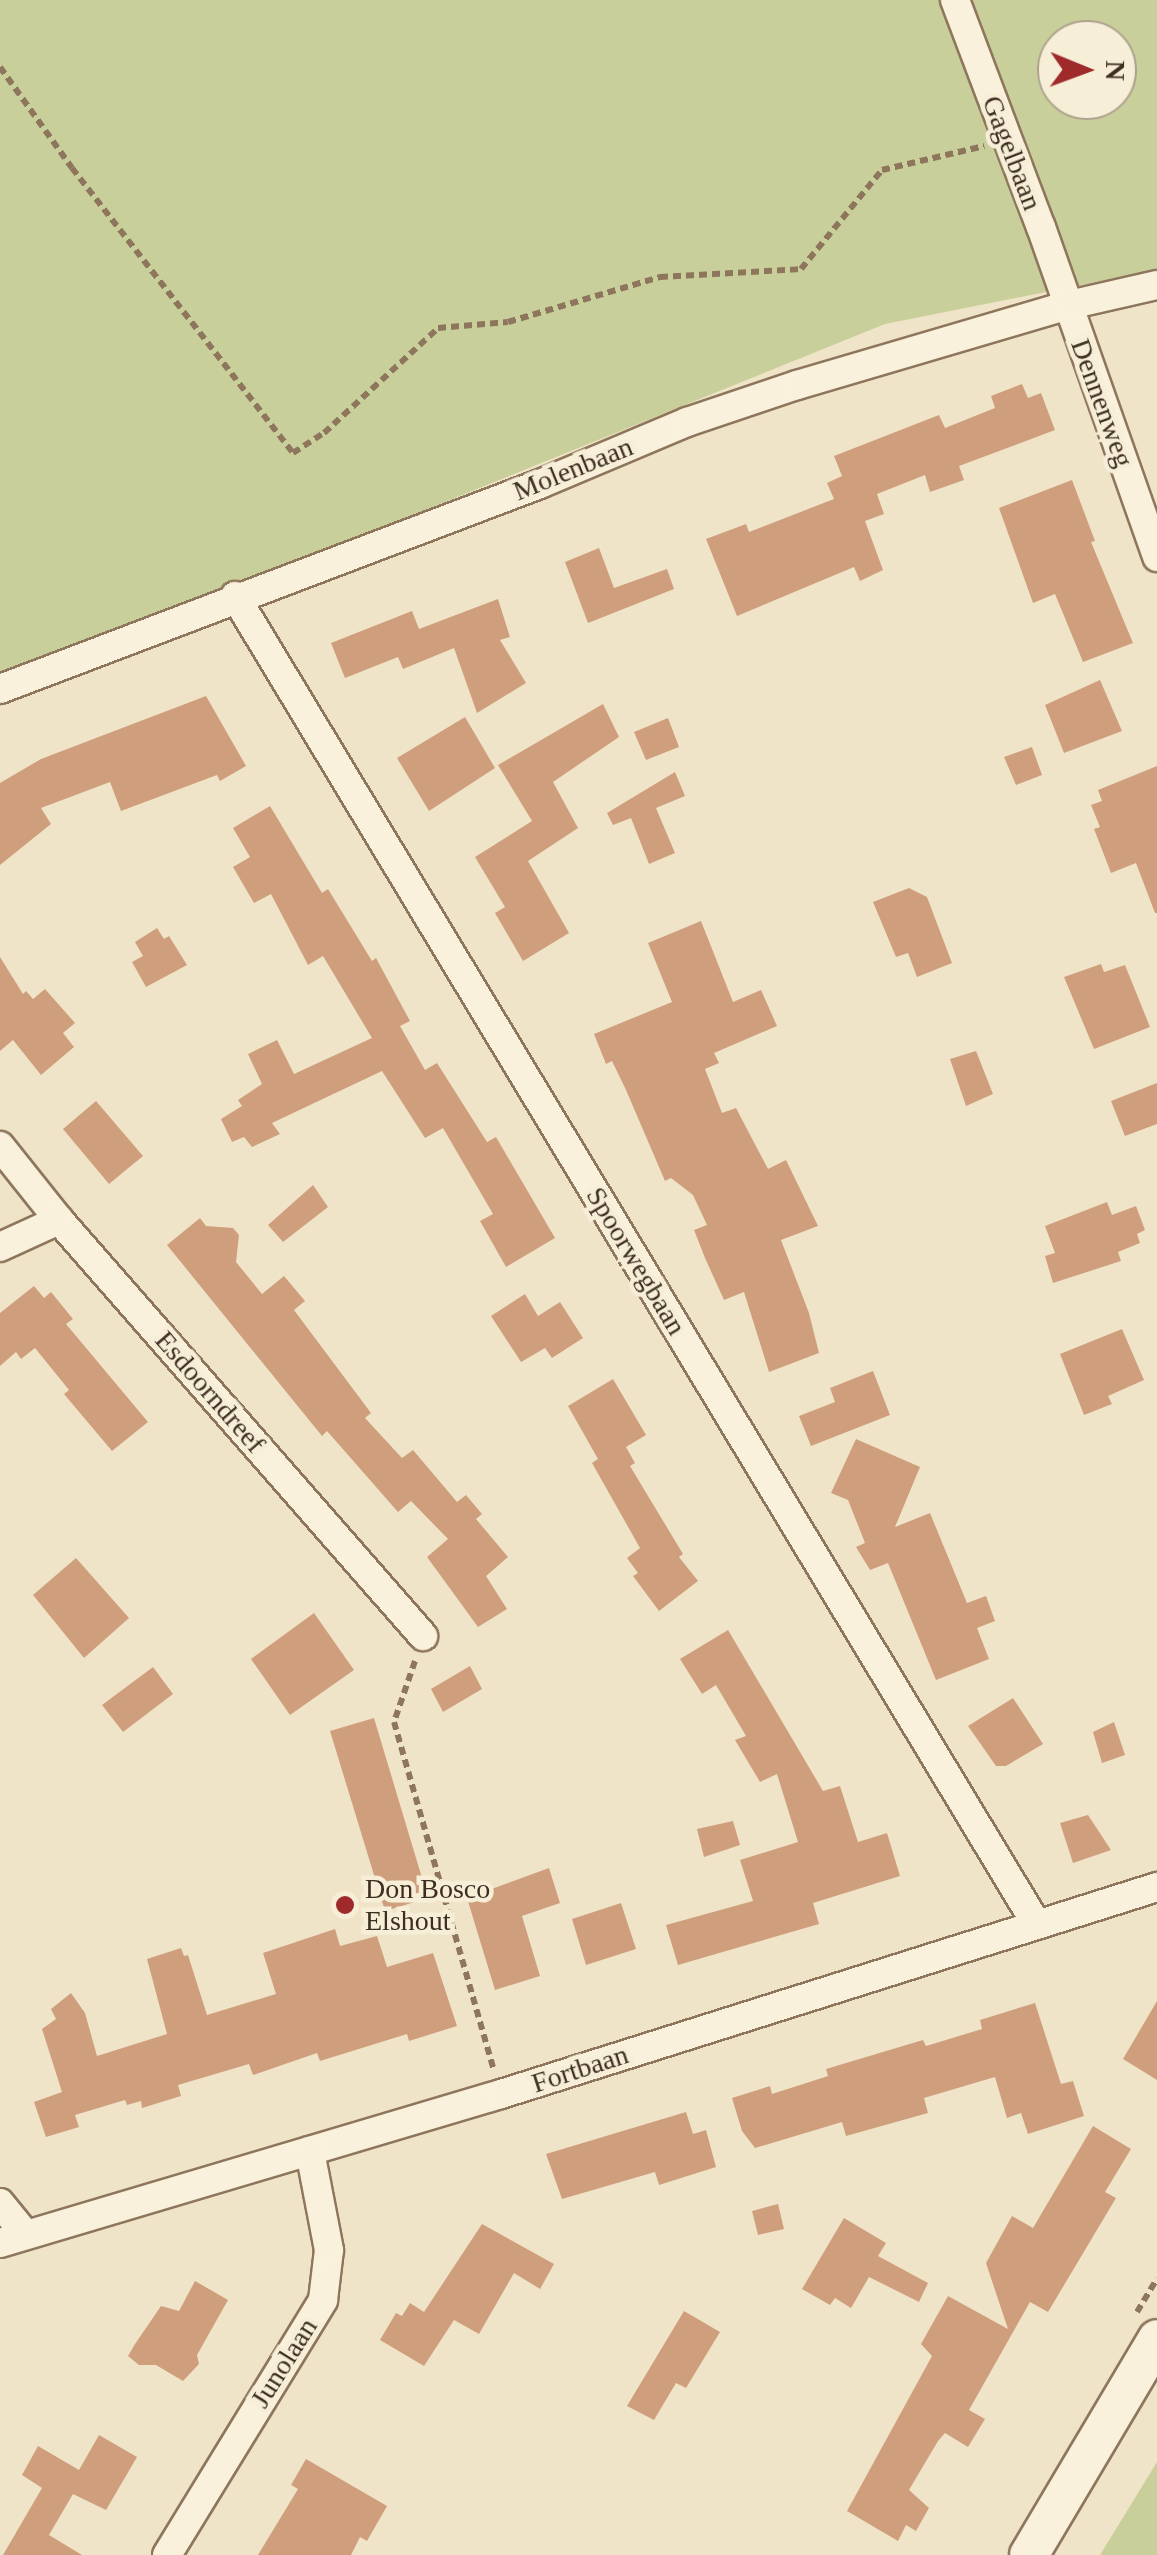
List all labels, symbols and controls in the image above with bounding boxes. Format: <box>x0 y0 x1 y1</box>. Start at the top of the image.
north arrow <box>1037 20 1137 120</box>
text: N <box>1100 60 1131 81</box>
street label: Gagelbaan <box>975 91 1049 215</box>
street label: Dennenweg <box>1063 334 1141 472</box>
street label: Molenbaan <box>508 430 638 508</box>
street label: Spoorwegbaan <box>579 1181 693 1341</box>
street label: Esdoorndreef <box>148 1324 272 1460</box>
place label: Don Bosco Elshout <box>365 1872 490 1938</box>
marker: Don Bosco Elshout <box>334 1894 356 1916</box>
street label: Fortbaan <box>527 2038 633 2100</box>
street label: Junolaan <box>243 2312 325 2414</box>

